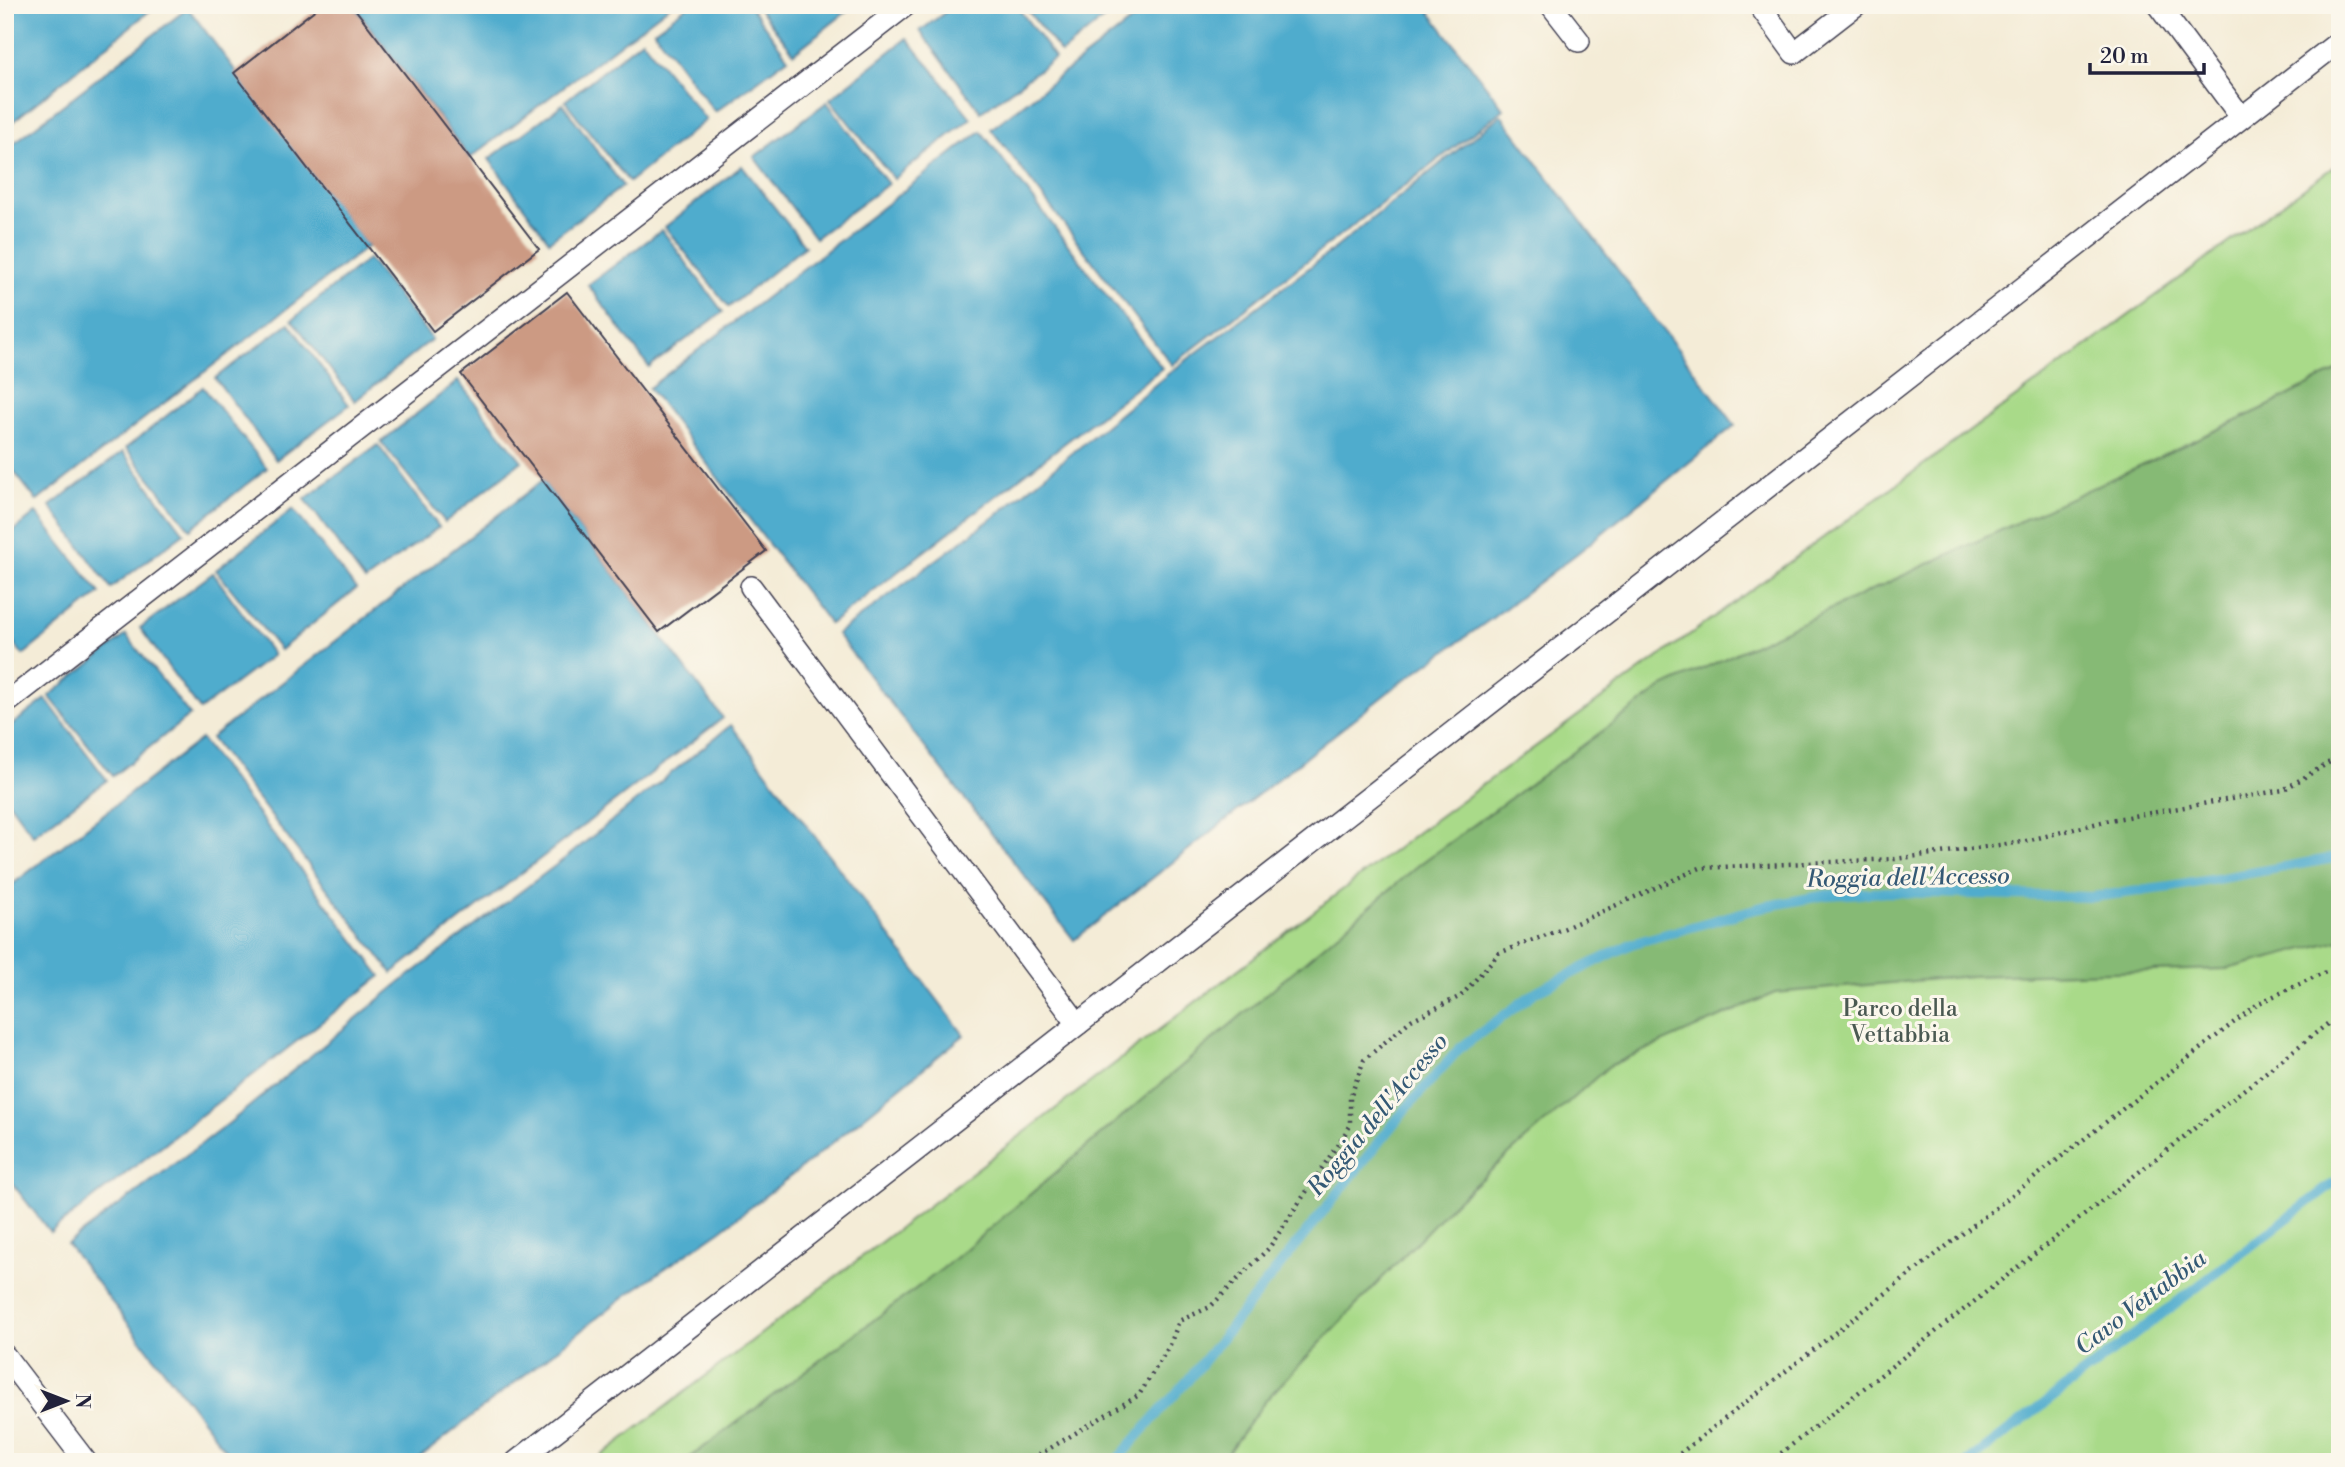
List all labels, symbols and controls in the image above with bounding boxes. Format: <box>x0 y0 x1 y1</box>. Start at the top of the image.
scale bar <box>2090 32 2203 76</box>
text: 20 m <box>2100 44 2149 70</box>
water label: Roggia dell'Accesso <box>1805 861 2010 895</box>
park label: Parco della Vettabbia <box>1842 995 1958 1049</box>
water label: Roggia dell'Accesso <box>1300 1027 1455 1203</box>
water label: Cavo Vettabbia <box>2069 1243 2213 1362</box>
north arrow <box>32 1366 102 1436</box>
text: N <box>70 1393 94 1409</box>

